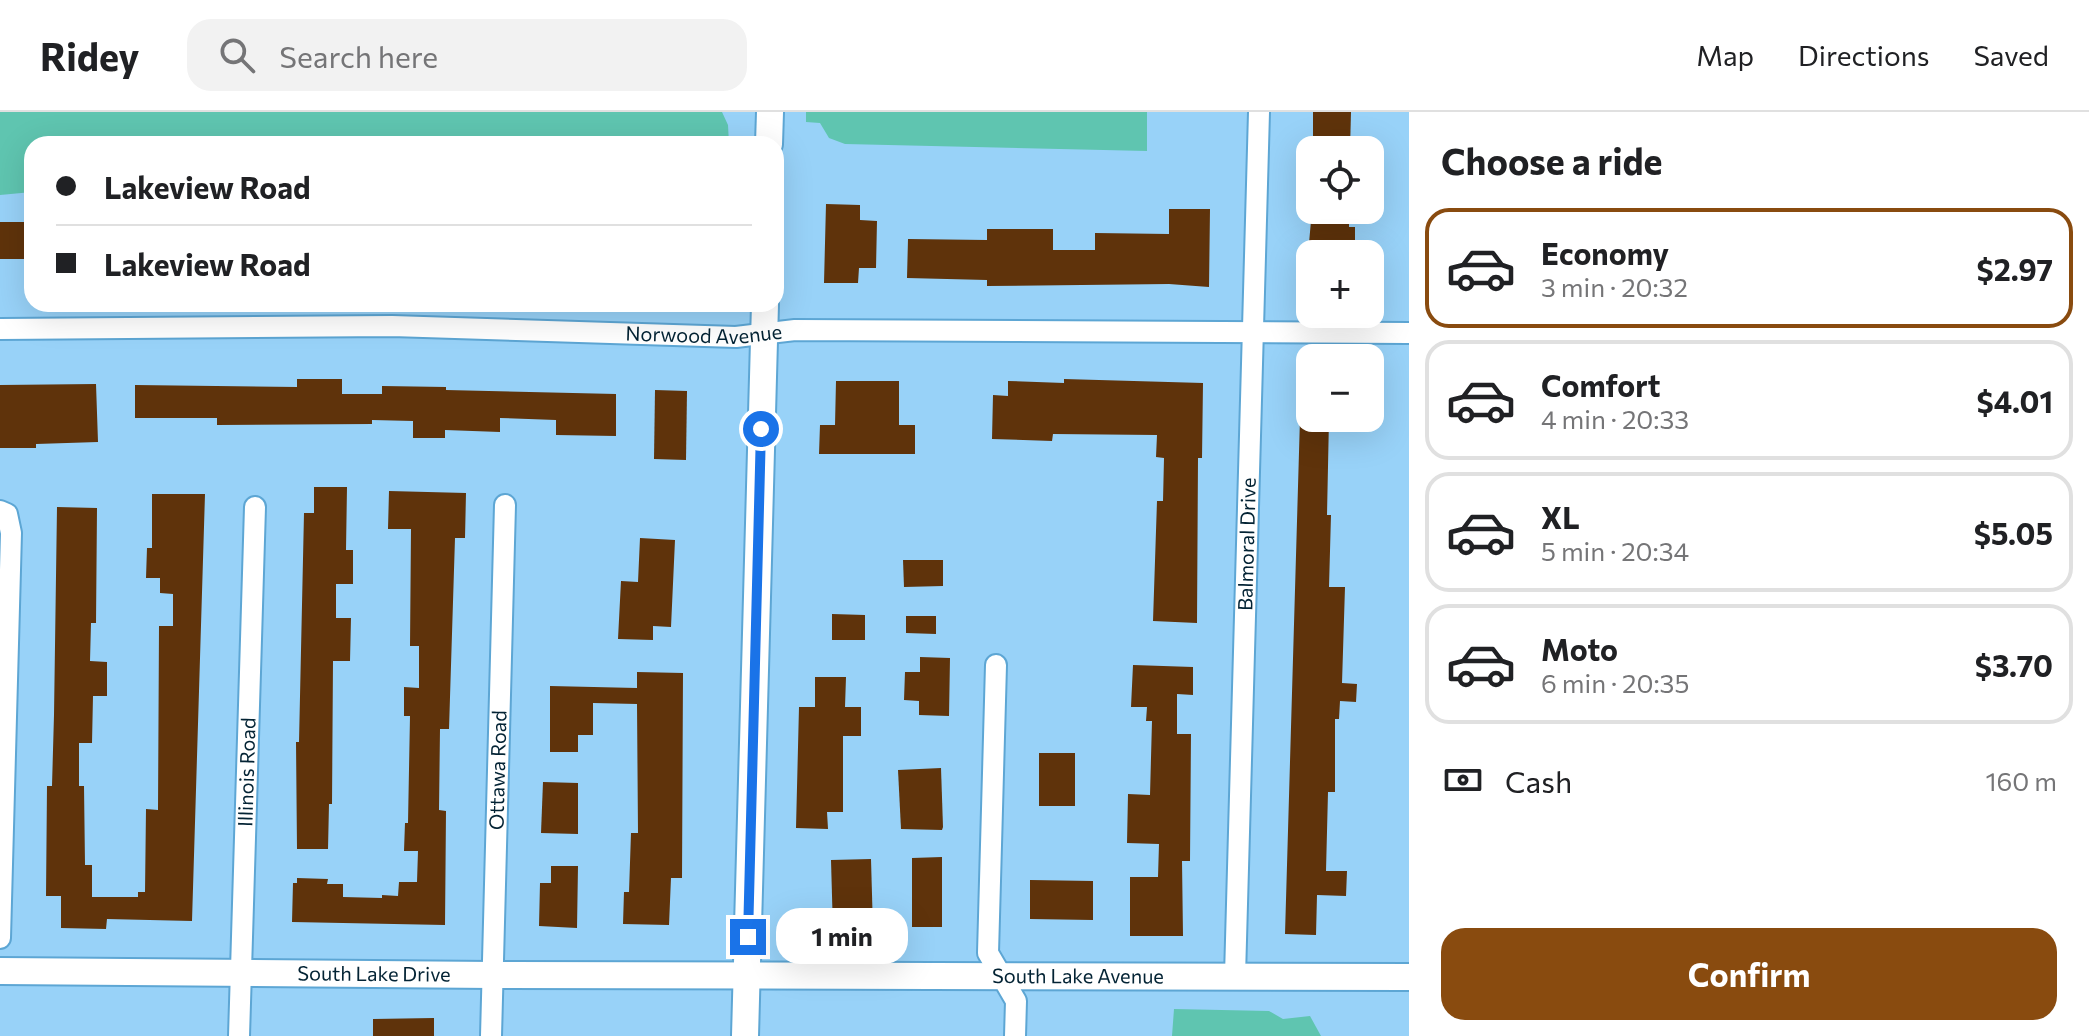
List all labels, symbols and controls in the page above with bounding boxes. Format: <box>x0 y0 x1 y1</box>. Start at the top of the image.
search box <box>187 19 747 91</box>
text: Ridey <box>40 32 139 79</box>
icon: search <box>215 33 259 77</box>
text: Search here <box>279 37 438 74</box>
text: Map <box>1696 38 1754 72</box>
text: Directions <box>1798 38 1929 72</box>
text: Saved <box>1973 38 2049 72</box>
map controls <box>1296 136 1384 432</box>
button: locate <box>1296 136 1384 224</box>
text: Choose a ride <box>1441 138 1662 182</box>
text: Lakeview Road <box>104 168 311 205</box>
icon: car <box>1445 232 1517 304</box>
text: Economy <box>1541 234 1669 271</box>
button: + <box>1296 240 1384 328</box>
text: Lakeview Road <box>104 245 311 282</box>
text: $2.97 <box>1976 250 2053 287</box>
text: 3 min · 20:32 <box>1541 271 1688 302</box>
street label: Norwood Avenue <box>625 319 783 348</box>
button: − <box>1296 344 1384 432</box>
icon: car <box>1445 364 1517 436</box>
text: Comfort <box>1541 366 1660 403</box>
text: $4.01 <box>1976 382 2053 419</box>
text: 4 min · 20:33 <box>1541 403 1689 434</box>
route start <box>743 411 779 447</box>
street label: Balmoral Drive <box>1232 477 1260 611</box>
icon: car <box>1445 496 1517 568</box>
text: XL <box>1541 498 1580 535</box>
text: $5.05 <box>1974 514 2053 551</box>
text: 5 min · 20:34 <box>1541 535 1689 566</box>
icon: car <box>1445 628 1517 700</box>
text: Moto <box>1541 630 1618 667</box>
text: $3.70 <box>1975 646 2053 683</box>
text: 6 min · 20:35 <box>1541 667 1689 698</box>
street label: Ottawa Road <box>483 710 511 830</box>
street label: Illinois Road <box>232 717 260 827</box>
icon: cash <box>1441 758 1485 802</box>
text: Cash <box>1505 762 1572 799</box>
text: 160 m <box>1985 765 2057 796</box>
callout: 1 min <box>776 909 908 965</box>
route end <box>730 919 766 955</box>
text: 1 min <box>811 920 873 951</box>
button: Confirm <box>1441 928 2057 1020</box>
street label: South Lake Drive <box>297 960 451 986</box>
street label: South Lake Avenue <box>992 963 1164 987</box>

